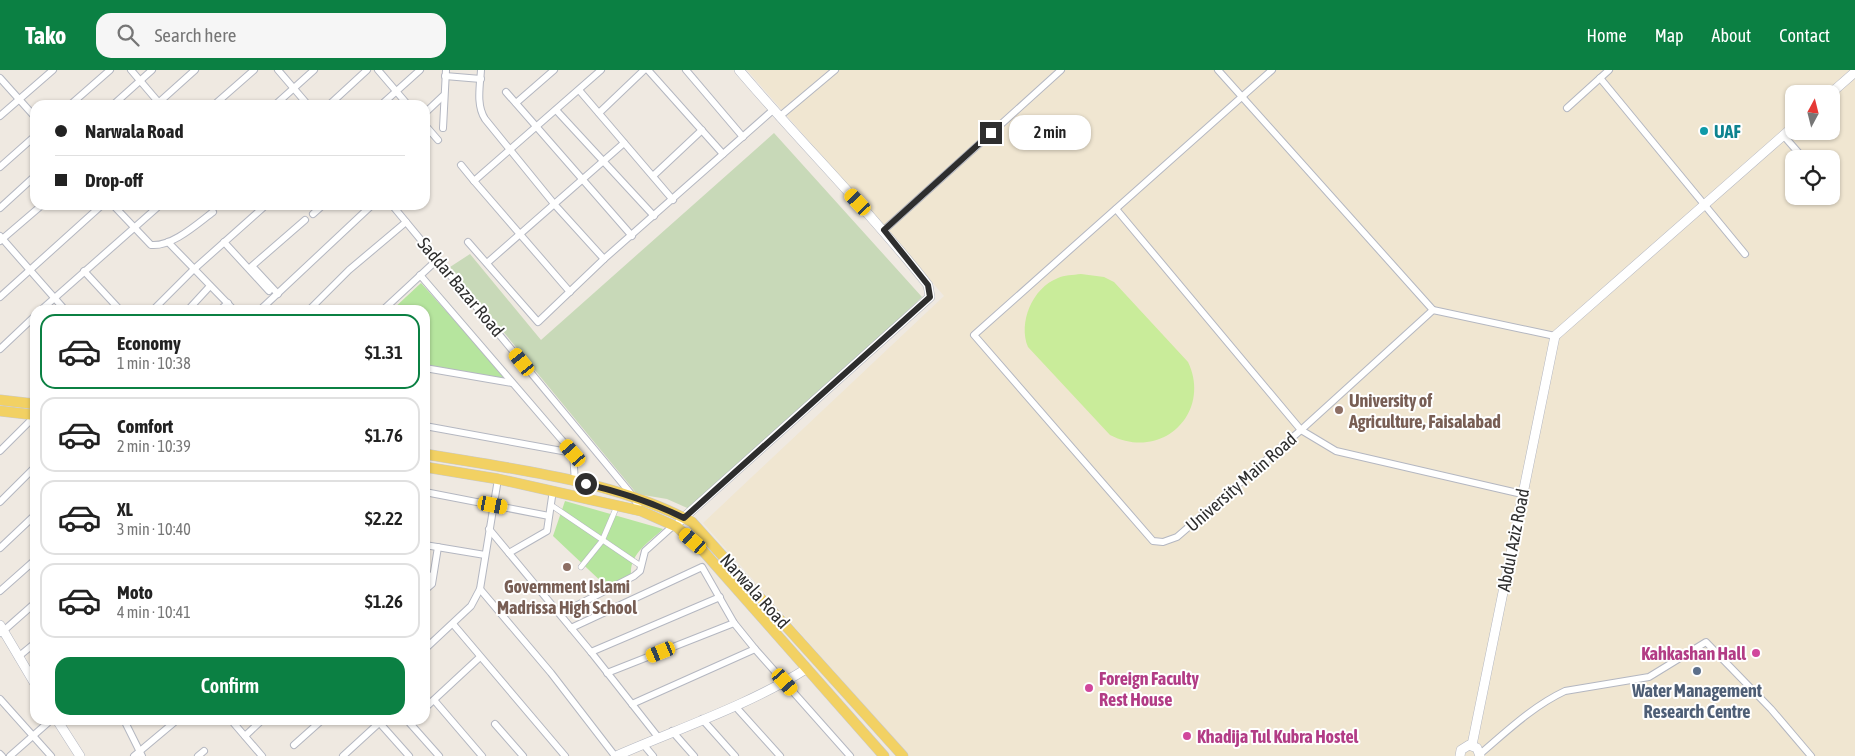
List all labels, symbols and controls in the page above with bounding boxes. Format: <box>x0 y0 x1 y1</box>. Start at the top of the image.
search box <box>96 13 446 58</box>
icon: search <box>114 21 142 49</box>
text: Tako <box>25 22 66 49</box>
text: Search here <box>154 24 236 46</box>
text: Home <box>1587 25 1627 46</box>
text: Map <box>1655 25 1684 46</box>
text: About <box>1712 25 1751 46</box>
text: Contact <box>1779 25 1830 46</box>
north arrow <box>1785 85 1840 140</box>
map controls <box>1785 85 1840 205</box>
callout: 2 min <box>1008 116 1091 150</box>
text: Narwala Road <box>85 120 183 142</box>
place label: UAF <box>1714 121 1741 142</box>
route end <box>980 122 1002 144</box>
text: 2 min <box>1034 123 1066 141</box>
marker: UAF <box>1698 125 1710 137</box>
button: locate <box>1785 150 1840 205</box>
text: Drop-off <box>85 169 143 191</box>
car <box>842 186 873 218</box>
street label: Saddar Bazar Road <box>413 233 509 341</box>
icon: car <box>57 329 102 374</box>
text: Economy <box>117 332 181 354</box>
text: $1.31 <box>365 341 403 363</box>
car <box>506 346 537 378</box>
text: 1 min · 10:38 <box>117 354 191 372</box>
place label: University of Agriculture, Faisalabad <box>1348 390 1501 432</box>
marker: University of Agriculture, Faisalabad <box>1333 404 1345 416</box>
icon: car <box>57 412 102 457</box>
text: Comfort <box>117 415 173 437</box>
text: $1.76 <box>365 424 403 446</box>
street label: University Main Road <box>1181 428 1301 536</box>
text: 2 min · 10:39 <box>117 437 191 455</box>
car <box>557 437 588 469</box>
route start <box>575 473 597 495</box>
street label: Abdul Aziz Road <box>1493 487 1533 593</box>
icon: car <box>57 495 102 540</box>
car <box>476 495 509 515</box>
text: XL <box>117 498 133 520</box>
text: $2.22 <box>365 507 403 529</box>
text: 3 min · 10:40 <box>117 520 191 538</box>
car <box>676 525 709 557</box>
street label: Narwala Road <box>716 549 794 633</box>
marker: Government Islami Madrissa High School <box>561 561 573 573</box>
place label: Government Islami Madrissa High School <box>497 576 637 618</box>
icon: car <box>57 578 102 623</box>
text: Moto <box>117 581 153 603</box>
text: $1.26 <box>365 590 403 612</box>
text: 4 min · 10:41 <box>117 603 191 621</box>
car <box>644 639 677 665</box>
place label: Kahkashan Hall <box>1641 643 1746 664</box>
marker: Kahkashan Hall <box>1750 647 1762 659</box>
button: Confirm <box>55 657 405 715</box>
marker: Water Management Research Centre <box>1691 665 1703 677</box>
car <box>769 666 800 698</box>
place label: Foreign Faculty Rest House <box>1099 668 1199 710</box>
place label: Water Management Research Centre <box>1631 680 1763 722</box>
marker: Foreign Faculty Rest House <box>1083 682 1095 694</box>
place label: Khadija Tul Kubra Hostel <box>1197 726 1359 747</box>
marker: Khadija Tul Kubra Hostel <box>1181 730 1193 742</box>

